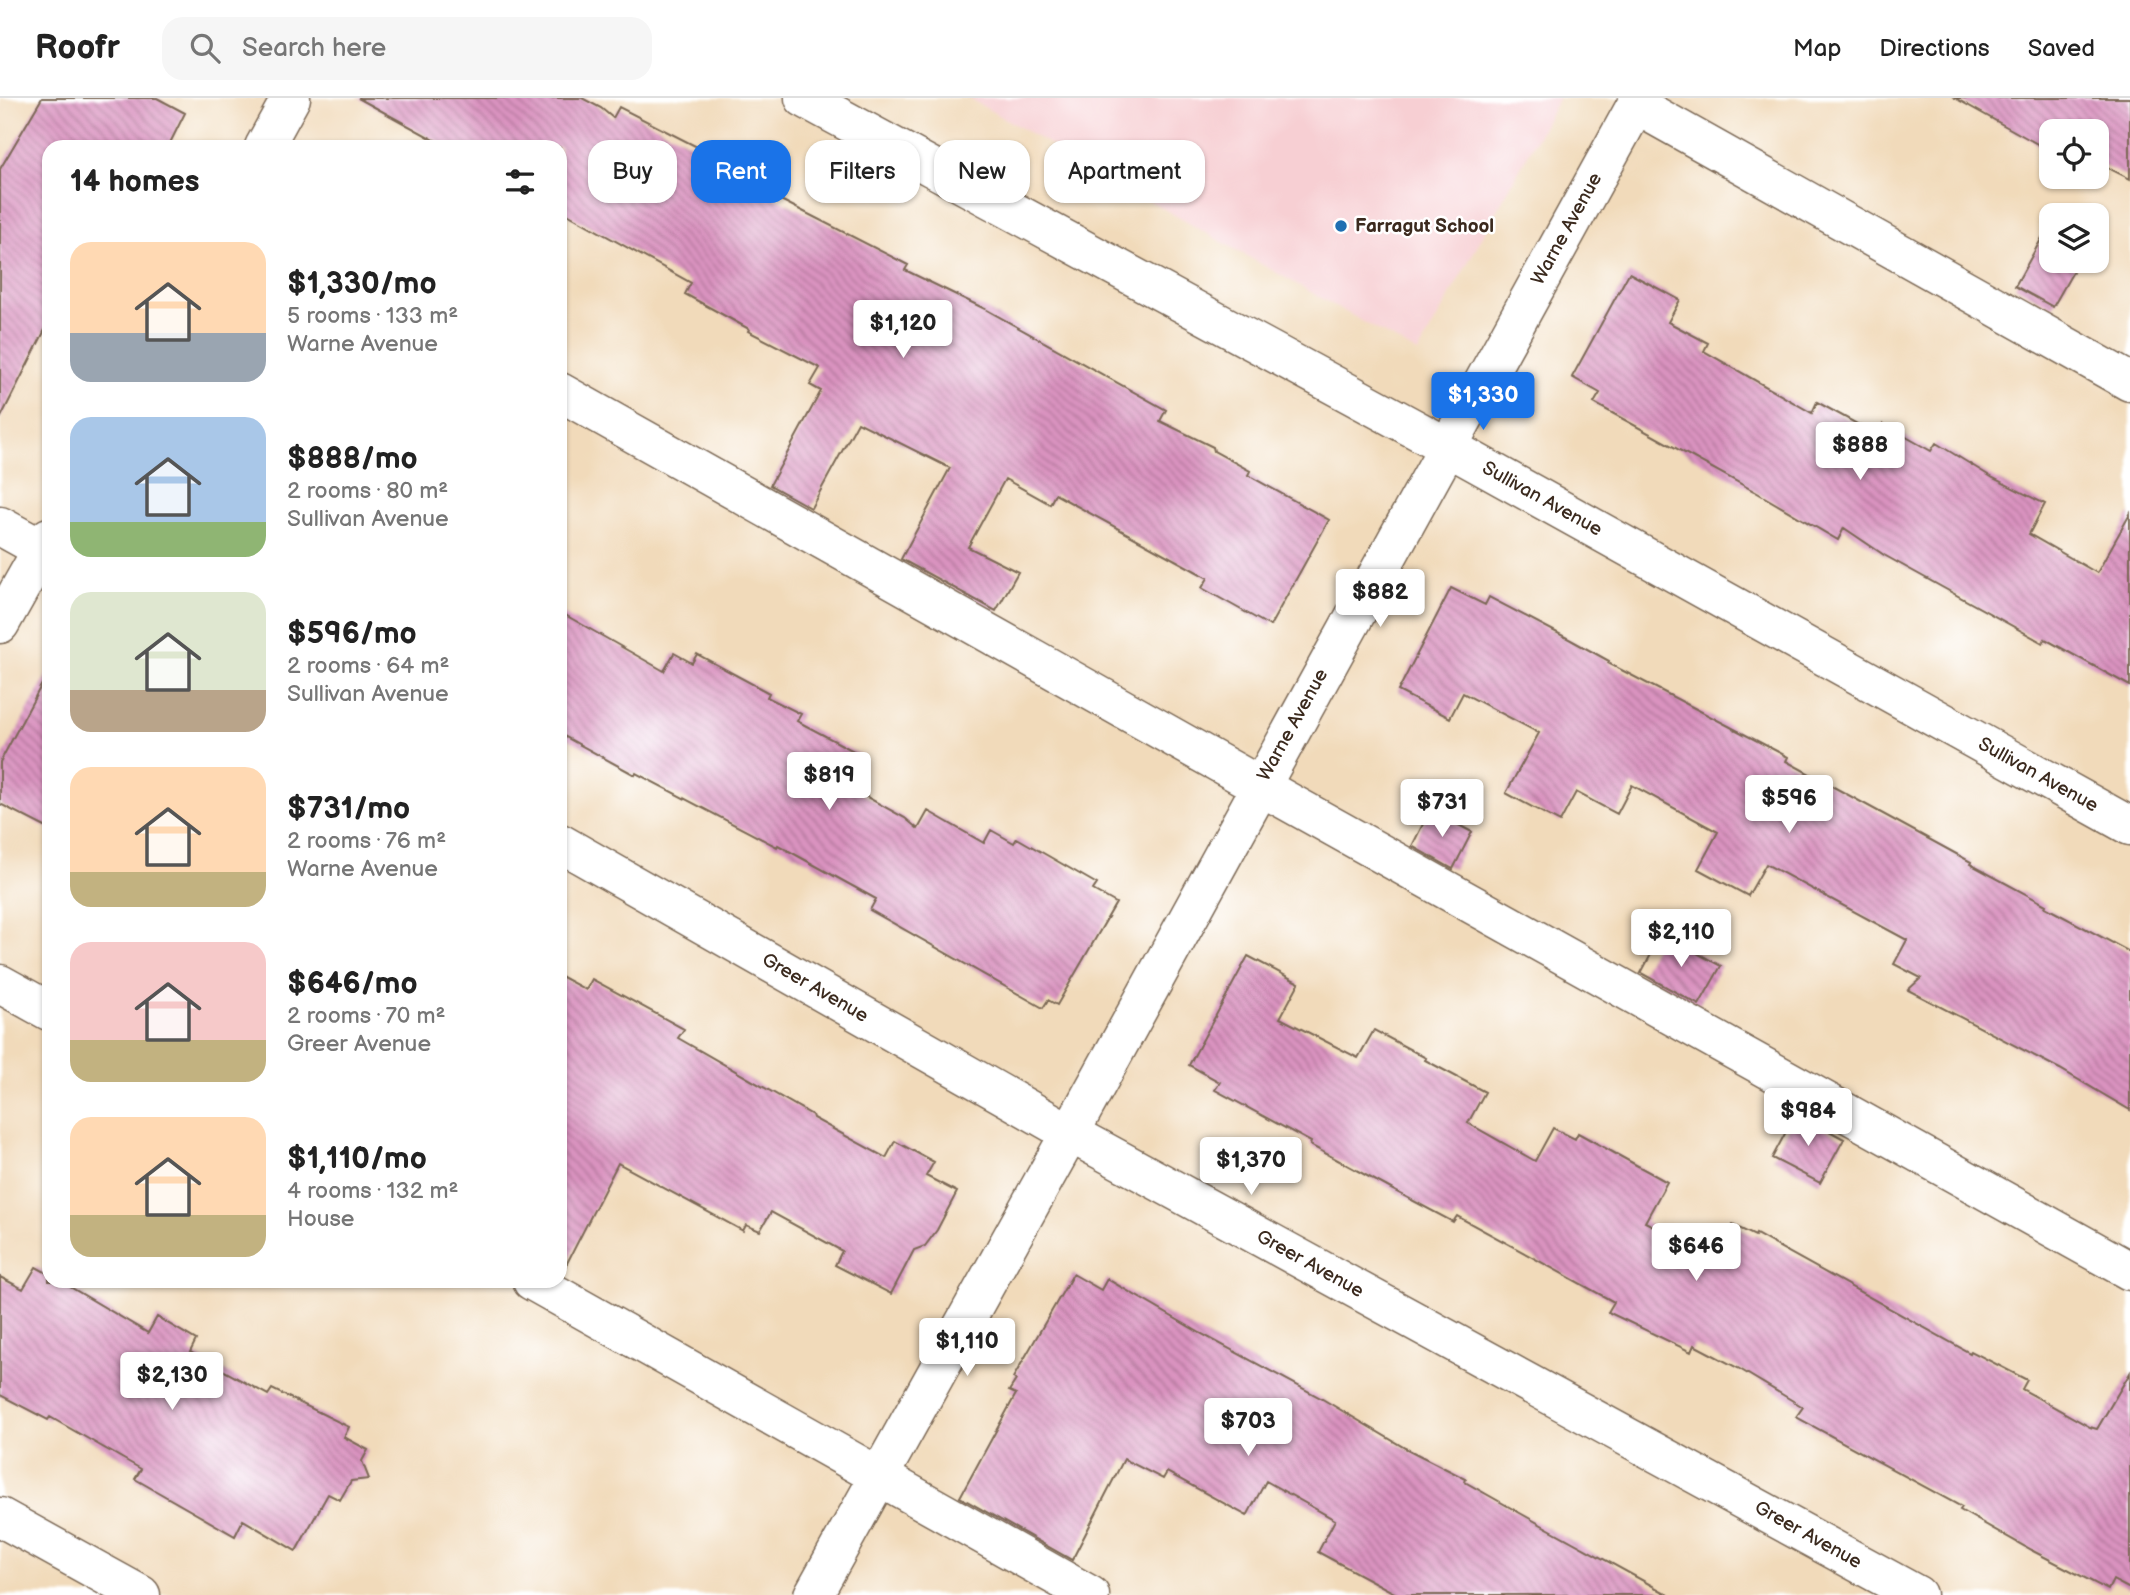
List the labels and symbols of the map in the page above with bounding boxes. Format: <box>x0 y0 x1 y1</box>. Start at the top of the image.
street label: Warne Avenue <box>1527 169 1607 289</box>
place label: Farragut School <box>1355 215 1494 238</box>
marker: Farragut School <box>1333 218 1349 234</box>
pin: $1,120 <box>846 300 960 360</box>
pin: $1,330 <box>1426 372 1540 432</box>
pin: $888 <box>1819 422 1901 482</box>
street label: Sullivan Avenue <box>1478 457 1606 541</box>
pin: $882 <box>1339 570 1421 629</box>
street label: Warne Avenue <box>1253 665 1333 785</box>
street label: Sullivan Avenue <box>1974 733 2102 817</box>
pin: $819 <box>788 752 870 812</box>
pin: $596 <box>1748 776 1830 835</box>
pin: $731 <box>1401 780 1483 839</box>
pin: $2,110 <box>1624 910 1738 969</box>
street label: Greer Avenue <box>758 948 872 1028</box>
pin: $984 <box>1767 1088 1849 1148</box>
pin: $1,370 <box>1194 1138 1308 1197</box>
pin: $646 <box>1655 1224 1737 1283</box>
street label: Greer Avenue <box>1252 1225 1368 1303</box>
pin: $1,110 <box>910 1318 1024 1378</box>
pin: $2,130 <box>115 1352 229 1412</box>
pin: $703 <box>1207 1398 1289 1458</box>
street label: Greer Avenue <box>1750 1496 1866 1574</box>

